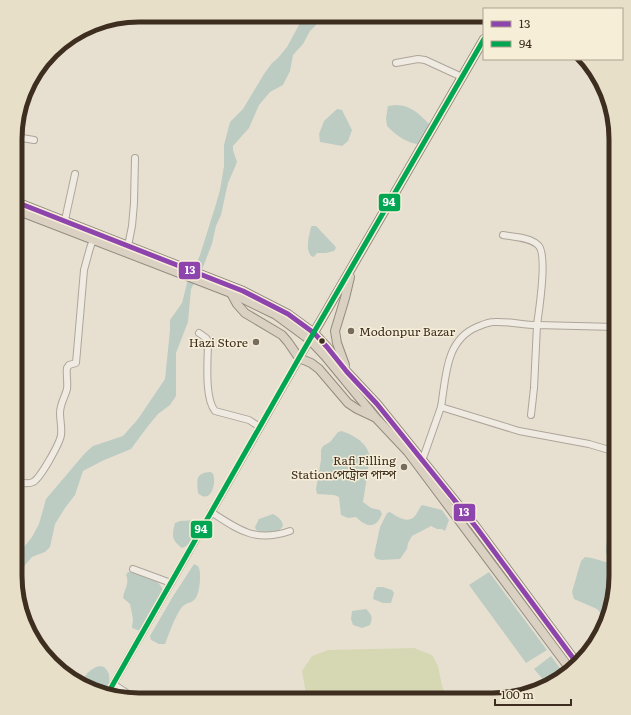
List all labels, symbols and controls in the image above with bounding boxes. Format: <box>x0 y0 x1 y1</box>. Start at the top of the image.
legend <box>483 8 623 60</box>
text: 13 <box>519 14 530 32</box>
text: 94 <box>519 34 532 52</box>
line badge: 94 <box>378 193 401 212</box>
text: 94 <box>383 193 396 209</box>
line badge: 13 <box>178 261 201 280</box>
text: 13 <box>185 261 195 277</box>
place label: Modonpur Bazar <box>359 322 455 340</box>
marker: Modonpur Bazar <box>346 326 356 336</box>
place label: Hazi Store <box>189 333 248 351</box>
unlabelled marker <box>317 336 327 346</box>
marker: Hazi Store <box>251 337 261 347</box>
place label: Rafi Filling Stationপেট্রোল পাম্প <box>291 451 396 483</box>
marker: Rafi Filling Stationপেট্রোল পাম্প <box>399 462 409 472</box>
line badge: 13 <box>453 503 476 522</box>
text: 13 <box>459 503 469 519</box>
line badge: 94 <box>190 520 213 539</box>
text: 94 <box>195 520 208 536</box>
scale bar <box>495 681 571 707</box>
text: 100 m <box>501 685 534 703</box>

